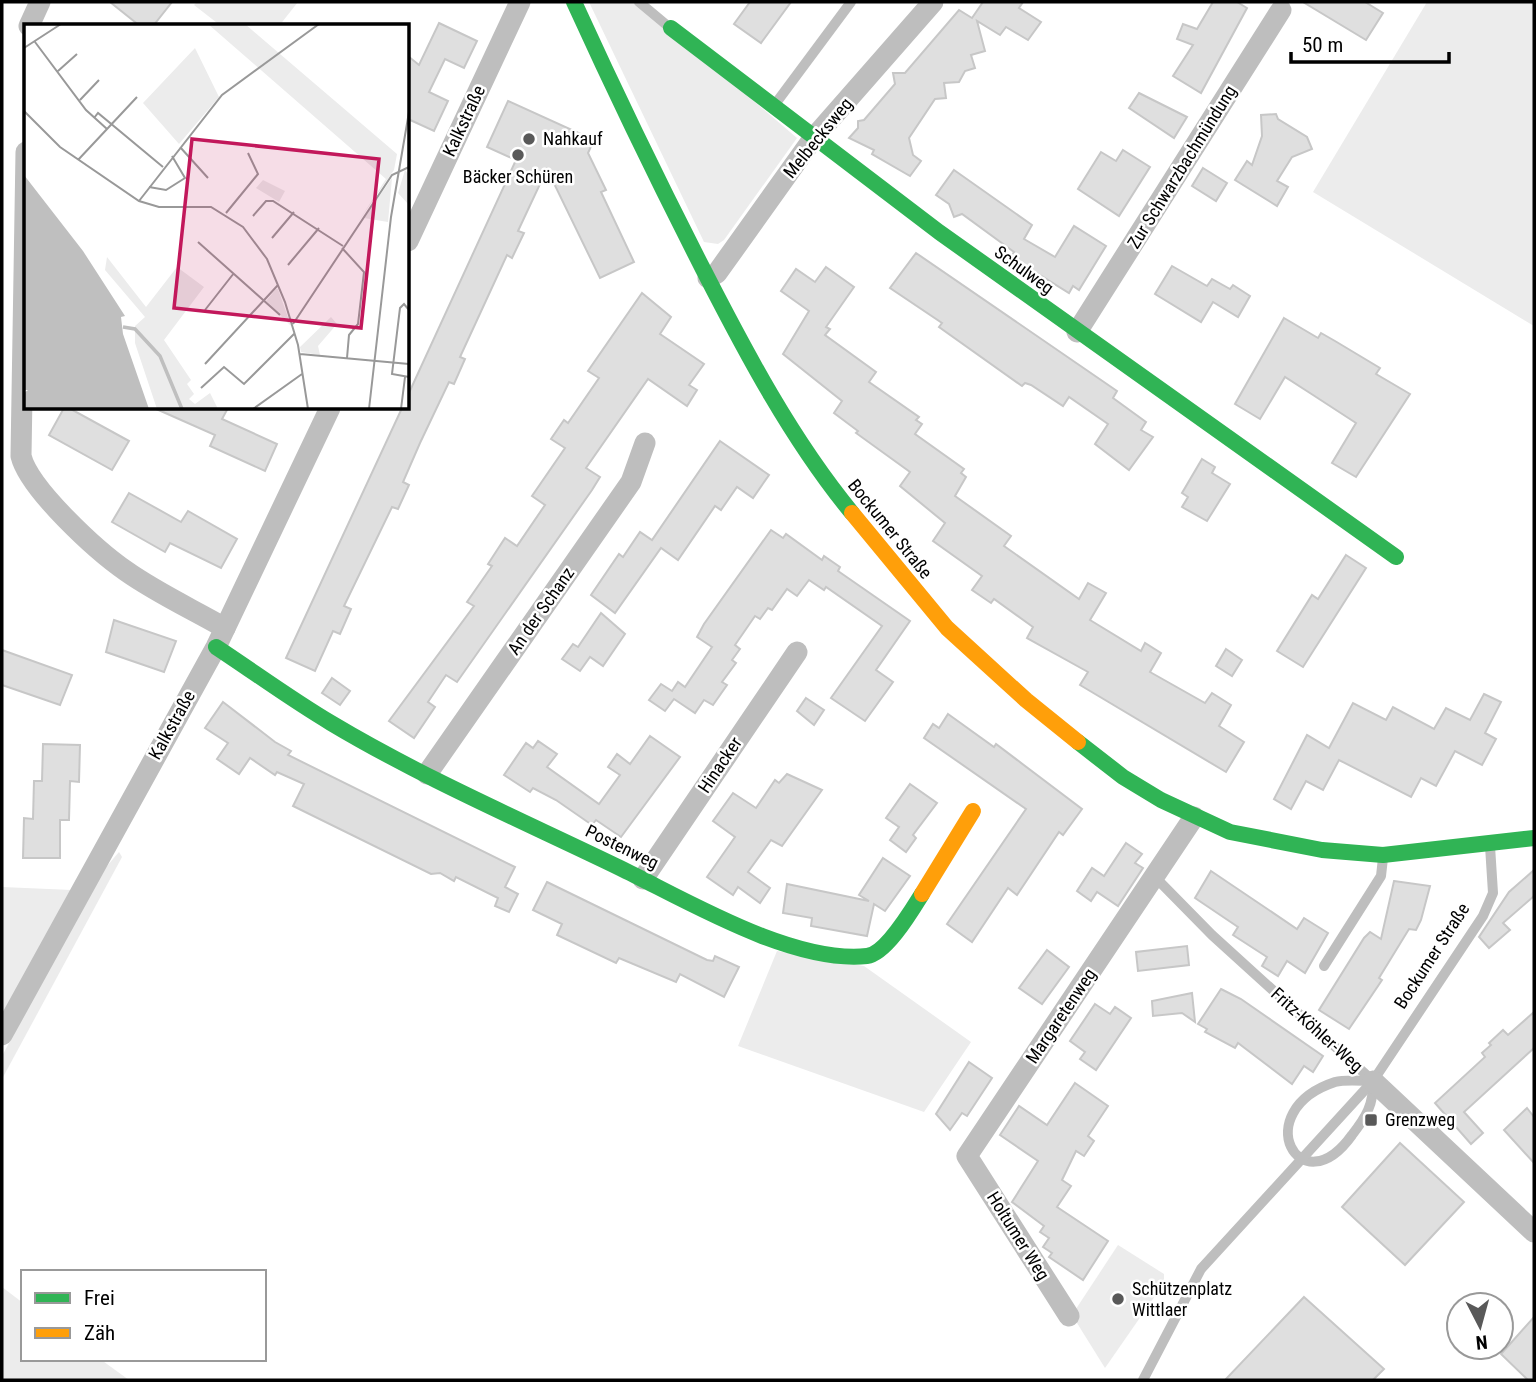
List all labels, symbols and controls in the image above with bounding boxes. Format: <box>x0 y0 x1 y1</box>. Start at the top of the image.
scale bar <box>1291 21 1448 65</box>
inset map <box>24 24 410 410</box>
text: 50 m <box>1302 33 1343 57</box>
street label: Zur Schwarzbachmündung <box>1123 81 1240 252</box>
street label: Kalkstraße <box>438 82 489 160</box>
street label: Melbecksweg <box>779 93 856 182</box>
place label: Nahkauf <box>543 128 603 149</box>
marker: Nahkauf <box>521 131 537 147</box>
marker: Bäcker Schüren <box>510 147 526 163</box>
place label: Bäcker Schüren <box>463 166 573 187</box>
street label: Schulweg <box>991 241 1058 298</box>
street label: Bockumer Straße <box>844 475 937 583</box>
street label: An der Schanz <box>503 563 578 658</box>
street label: Kalkstraße <box>144 687 199 763</box>
street label: Hinacker <box>693 732 746 797</box>
street label: Postenweg <box>582 820 662 873</box>
street label: Bockumer Straße <box>1390 899 1474 1013</box>
street label: Margaretenweg <box>1021 964 1100 1067</box>
street label: Fritz-Köhler-Weg <box>1267 983 1368 1076</box>
place label: Grenzweg <box>1385 1109 1455 1130</box>
marker: Grenzweg <box>1363 1112 1379 1128</box>
street label: Holtumer Weg <box>983 1187 1054 1284</box>
legend <box>21 1270 266 1361</box>
place label: Schützenplatz Wittlaer <box>1132 1278 1232 1320</box>
text: Frei <box>84 1286 115 1310</box>
marker: Schützenplatz Wittlaer <box>1110 1291 1126 1307</box>
north arrow <box>1445 1291 1515 1361</box>
text: Zäh <box>84 1321 115 1345</box>
text: N <box>1475 1330 1489 1354</box>

